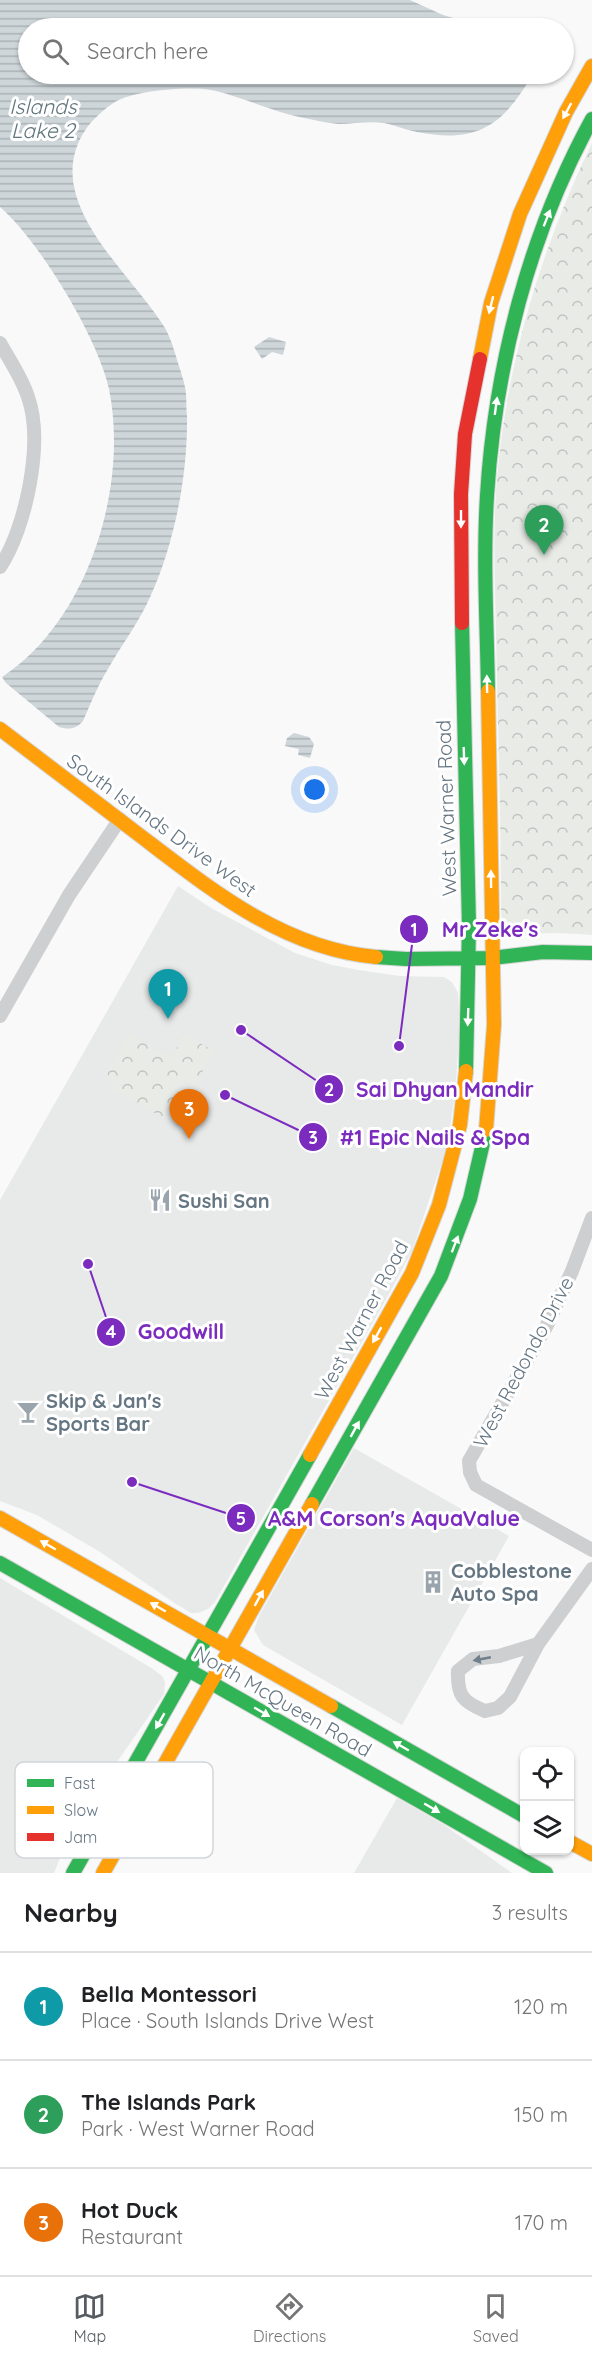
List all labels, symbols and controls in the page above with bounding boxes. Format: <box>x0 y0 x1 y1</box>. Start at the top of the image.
search box <box>18 18 574 84</box>
icon: search <box>39 35 72 68</box>
text: Search here <box>87 37 208 65</box>
water label: Islands Lake 2 <box>9 93 78 143</box>
one-way arrow <box>562 103 572 120</box>
one-way arrow <box>543 209 552 227</box>
one-way arrow <box>485 296 495 315</box>
one-way arrow <box>492 396 501 415</box>
pin: 2 <box>524 506 564 555</box>
one-way arrow <box>456 510 466 529</box>
one-way arrow <box>483 674 492 693</box>
street label: West Warner Road <box>430 719 462 897</box>
one-way arrow <box>459 746 468 765</box>
street label: South Islands Drive West <box>62 748 262 902</box>
your location <box>300 775 329 804</box>
one-way arrow <box>486 869 496 888</box>
callout: Mr Zeke's <box>399 910 550 949</box>
text: Mr Zeke's <box>442 916 538 942</box>
text: 1 <box>410 918 418 941</box>
pin: 1 <box>148 970 188 1019</box>
one-way arrow <box>463 1007 473 1026</box>
callout: Sai Dhyan Mandir <box>314 1070 546 1109</box>
text: Sai Dhyan Mandir <box>356 1076 534 1102</box>
text: 2 <box>324 1078 334 1101</box>
pin: 3 <box>170 1090 208 1139</box>
callout: #1 Epic Nails & Spa <box>298 1118 542 1157</box>
text: #1 Epic Nails & Spa <box>340 1124 530 1150</box>
text: 3 <box>308 1126 318 1149</box>
restaurant icon: Sushi San <box>147 1187 173 1213</box>
place label: Sushi San <box>178 1188 270 1213</box>
one-way arrow <box>450 1234 460 1252</box>
street label: West Warner Road <box>309 1236 413 1404</box>
street label: West Redondo Drive <box>467 1272 579 1452</box>
callout: Goodwill <box>96 1312 236 1351</box>
text: Goodwill <box>138 1318 224 1344</box>
text: 4 <box>106 1320 117 1343</box>
one-way arrow <box>372 1327 382 1344</box>
place label: Skip & Jan's Sports Bar <box>46 1388 161 1436</box>
bar icon: Skip & Jan's Sports Bar <box>15 1399 41 1425</box>
one-way arrow <box>350 1420 360 1437</box>
callout: A&M Corson's AquaValue <box>226 1499 532 1538</box>
text: A&M Corson's AquaValue <box>268 1505 520 1531</box>
text: 5 <box>236 1507 246 1530</box>
one-way arrow <box>39 1540 56 1550</box>
place label: Cobblestone Auto Spa <box>451 1558 572 1606</box>
building icon: Cobblestone Auto Spa <box>420 1569 446 1595</box>
one-way arrow <box>254 1590 264 1607</box>
one-way arrow <box>149 1602 166 1612</box>
street label: North McQueen Road <box>190 1640 376 1762</box>
one-way arrow <box>472 1654 491 1663</box>
one-way arrow <box>254 1707 271 1717</box>
one-way arrow <box>155 1712 165 1729</box>
one-way arrow <box>393 1740 409 1751</box>
map controls <box>520 1747 574 1855</box>
button: locate <box>520 1747 574 1801</box>
legend <box>15 1762 213 1858</box>
text: Fast <box>64 1773 95 1793</box>
text: Slow <box>64 1800 98 1820</box>
button: layers <box>520 1801 574 1855</box>
one-way arrow <box>424 1803 441 1813</box>
text: Jam <box>64 1827 97 1847</box>
text: Nearby <box>24 1896 118 1929</box>
text: 3 results <box>492 1900 568 1925</box>
text: Bella Montessori <box>81 1980 257 2008</box>
text: 1 <box>40 1994 47 2019</box>
text: 120 m <box>514 1994 568 2019</box>
text: Place · South Islands Drive West <box>81 2008 374 2033</box>
text: The Islands Park <box>81 2088 256 2116</box>
text: 2 <box>38 2102 49 2127</box>
text: 150 m <box>514 2102 568 2127</box>
text: Park · West Warner Road <box>81 2116 315 2141</box>
text: Hot Duck <box>81 2196 178 2224</box>
text: 3 <box>38 2210 49 2235</box>
text: 170 m <box>515 2210 568 2235</box>
text: Restaurant <box>81 2224 183 2249</box>
tab: Map <box>73 2290 106 2346</box>
tab: Directions <box>253 2290 326 2346</box>
tab: Saved <box>473 2290 519 2346</box>

